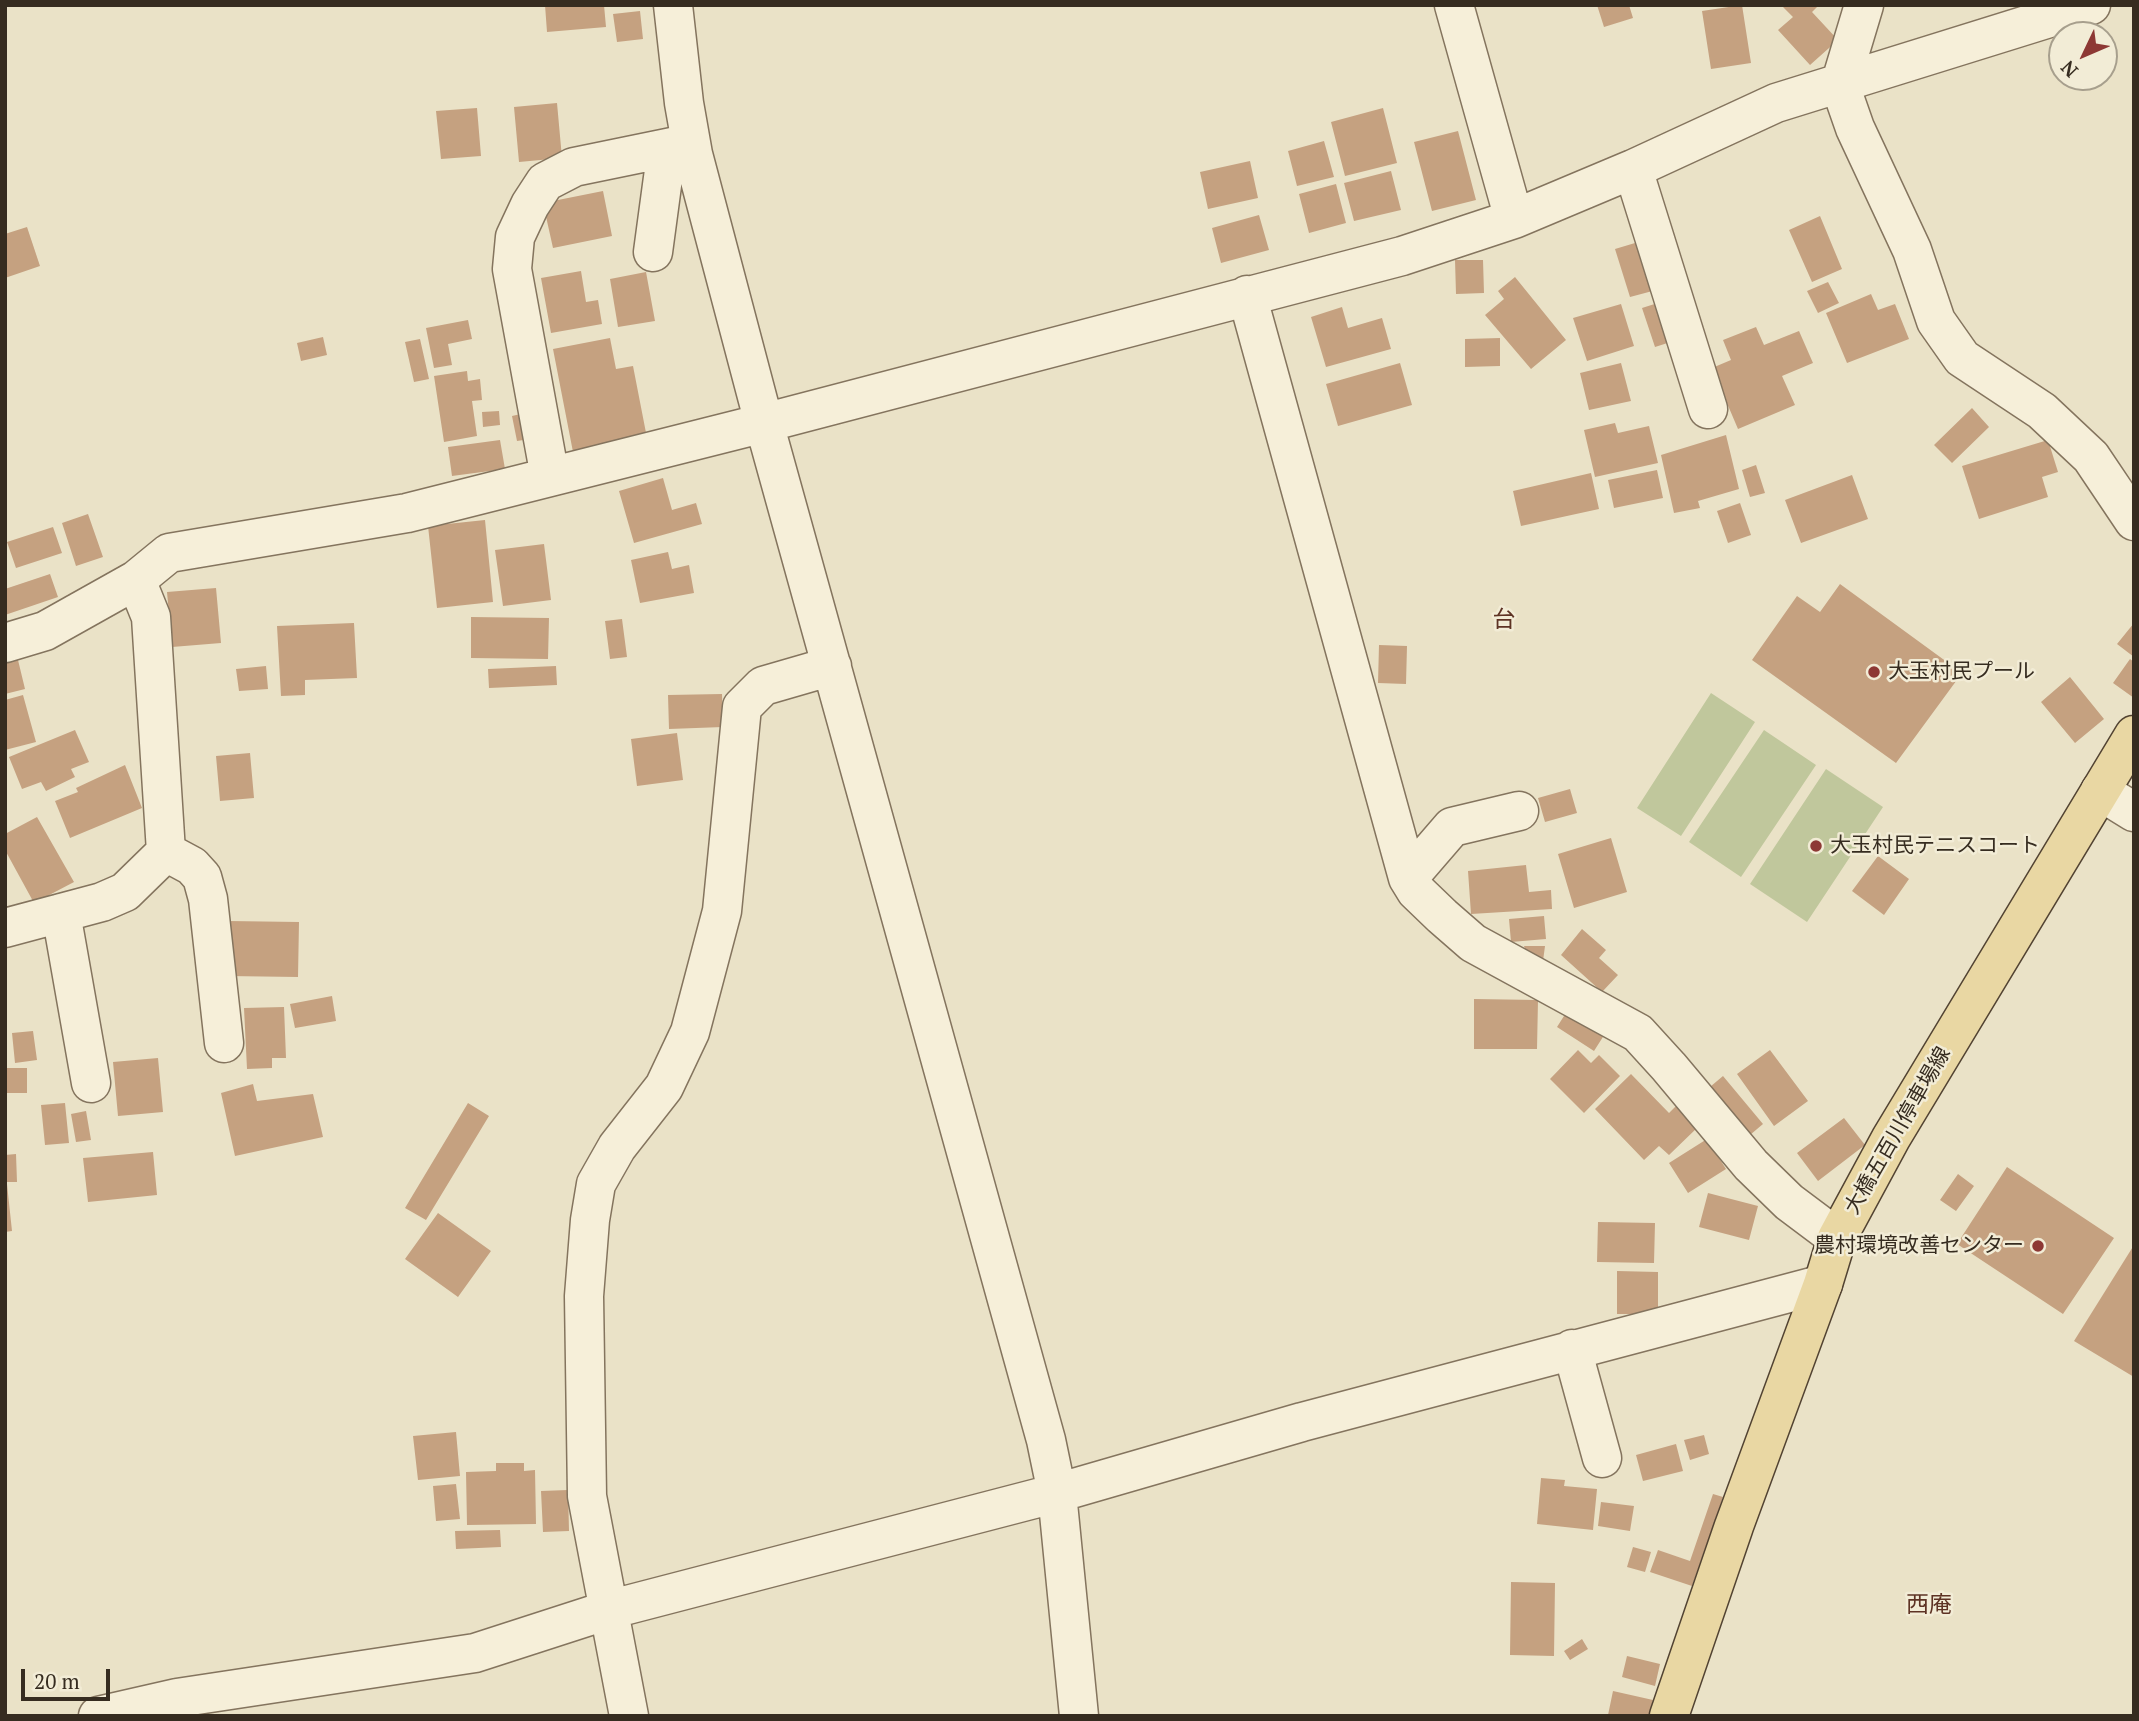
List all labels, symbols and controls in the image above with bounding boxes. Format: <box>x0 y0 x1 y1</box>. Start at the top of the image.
north arrow <box>2048 21 2118 91</box>
text: N <box>2055 56 2083 83</box>
district label: 台 <box>1493 606 1515 634</box>
place label: 大玉村民プール <box>1888 659 2035 685</box>
marker: 大玉村民プール <box>1866 664 1882 680</box>
place label: 大玉村民テニスコート <box>1830 833 2040 859</box>
marker: 大玉村民テニスコート <box>1808 838 1824 854</box>
street label: 大橋五百川停車場線 <box>1840 1043 1956 1219</box>
place label: 農村環境改善センター <box>1814 1233 2024 1259</box>
marker: 農村環境改善センター <box>2030 1238 2046 1254</box>
district label: 西庵 <box>1906 1591 1952 1619</box>
scale bar <box>24 1654 114 1698</box>
text: 20 m <box>34 1667 80 1695</box>

